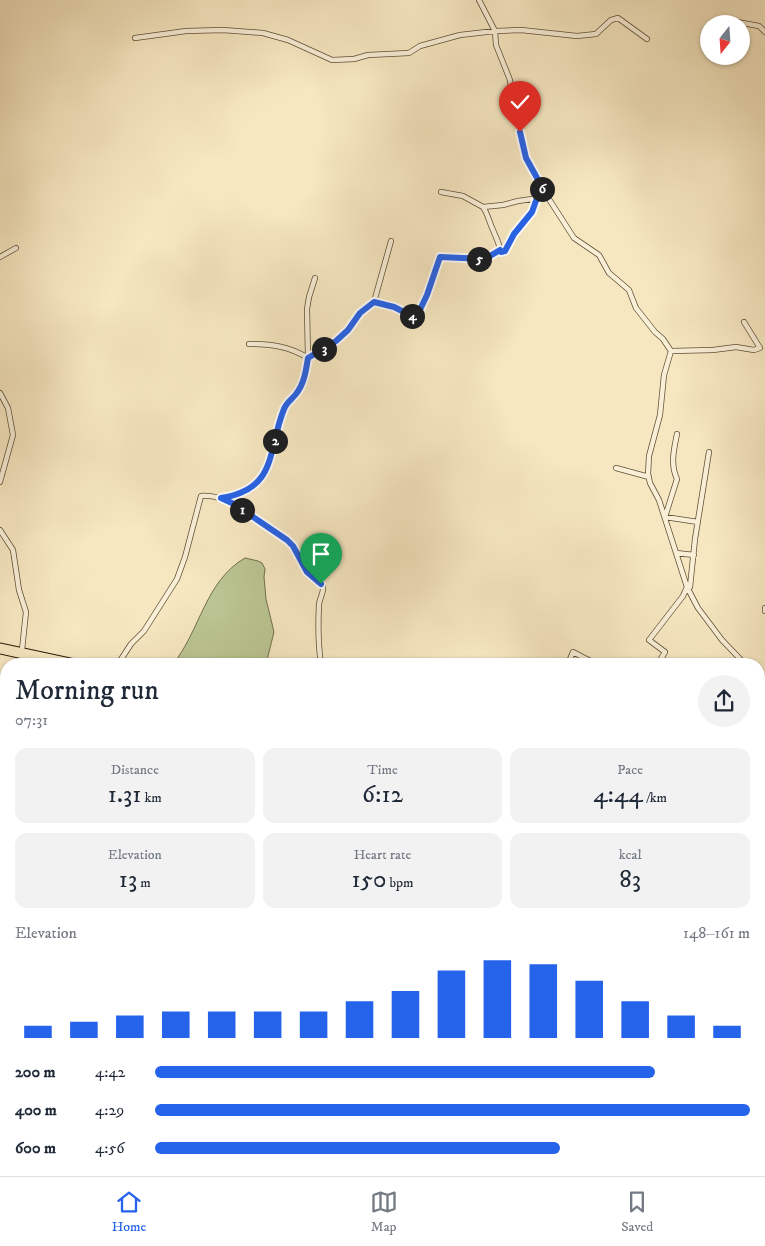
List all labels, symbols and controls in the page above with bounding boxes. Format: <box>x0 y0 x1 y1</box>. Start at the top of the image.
north arrow <box>700 15 750 65</box>
map controls <box>700 15 750 65</box>
pin <box>499 81 541 132</box>
icon: check <box>506 88 534 116</box>
pin: 6 <box>530 176 554 202</box>
text: 6 <box>539 180 546 198</box>
pin: 5 <box>466 246 492 272</box>
text: 5 <box>476 250 483 268</box>
pin: 4 <box>400 304 424 328</box>
text: 4 <box>408 307 417 325</box>
pin: 3 <box>312 336 336 362</box>
text: 3 <box>322 340 327 358</box>
pin: 2 <box>262 428 288 454</box>
text: 2 <box>272 432 279 450</box>
pin: 1 <box>230 498 254 522</box>
text: 1 <box>240 501 245 519</box>
pin <box>300 533 342 584</box>
icon: arrive <box>307 540 335 568</box>
text: Morning run <box>15 673 159 708</box>
button: share <box>698 675 750 727</box>
text: 07:31 <box>15 710 48 730</box>
text: Distance <box>111 761 159 779</box>
text: Time <box>367 761 398 779</box>
text: Pace <box>617 761 643 779</box>
text: 1.31 <box>108 779 141 810</box>
text: 6:12 <box>362 779 403 810</box>
text: 4:44 <box>593 779 643 810</box>
text: km <box>141 789 162 807</box>
text: /km <box>643 789 667 807</box>
text: Elevation <box>108 846 162 864</box>
text: Heart rate <box>354 846 411 864</box>
text: kcal <box>619 846 642 864</box>
text: 13 <box>119 864 137 895</box>
text: 150 <box>351 864 386 895</box>
text: 83 <box>619 864 641 895</box>
text: m <box>137 874 151 892</box>
text: bpm <box>386 874 414 892</box>
text: Elevation <box>15 923 77 943</box>
text: 148–161 m <box>683 923 750 943</box>
text: 200 m <box>15 1062 56 1082</box>
text: 4:42 <box>95 1062 125 1082</box>
text: 400 m <box>15 1100 57 1120</box>
text: 4:29 <box>95 1100 124 1120</box>
text: 600 m <box>15 1138 56 1158</box>
text: 4:56 <box>95 1138 125 1158</box>
tab: Home <box>112 1188 146 1236</box>
tab: Map <box>370 1188 398 1236</box>
tab: Saved <box>621 1188 653 1236</box>

